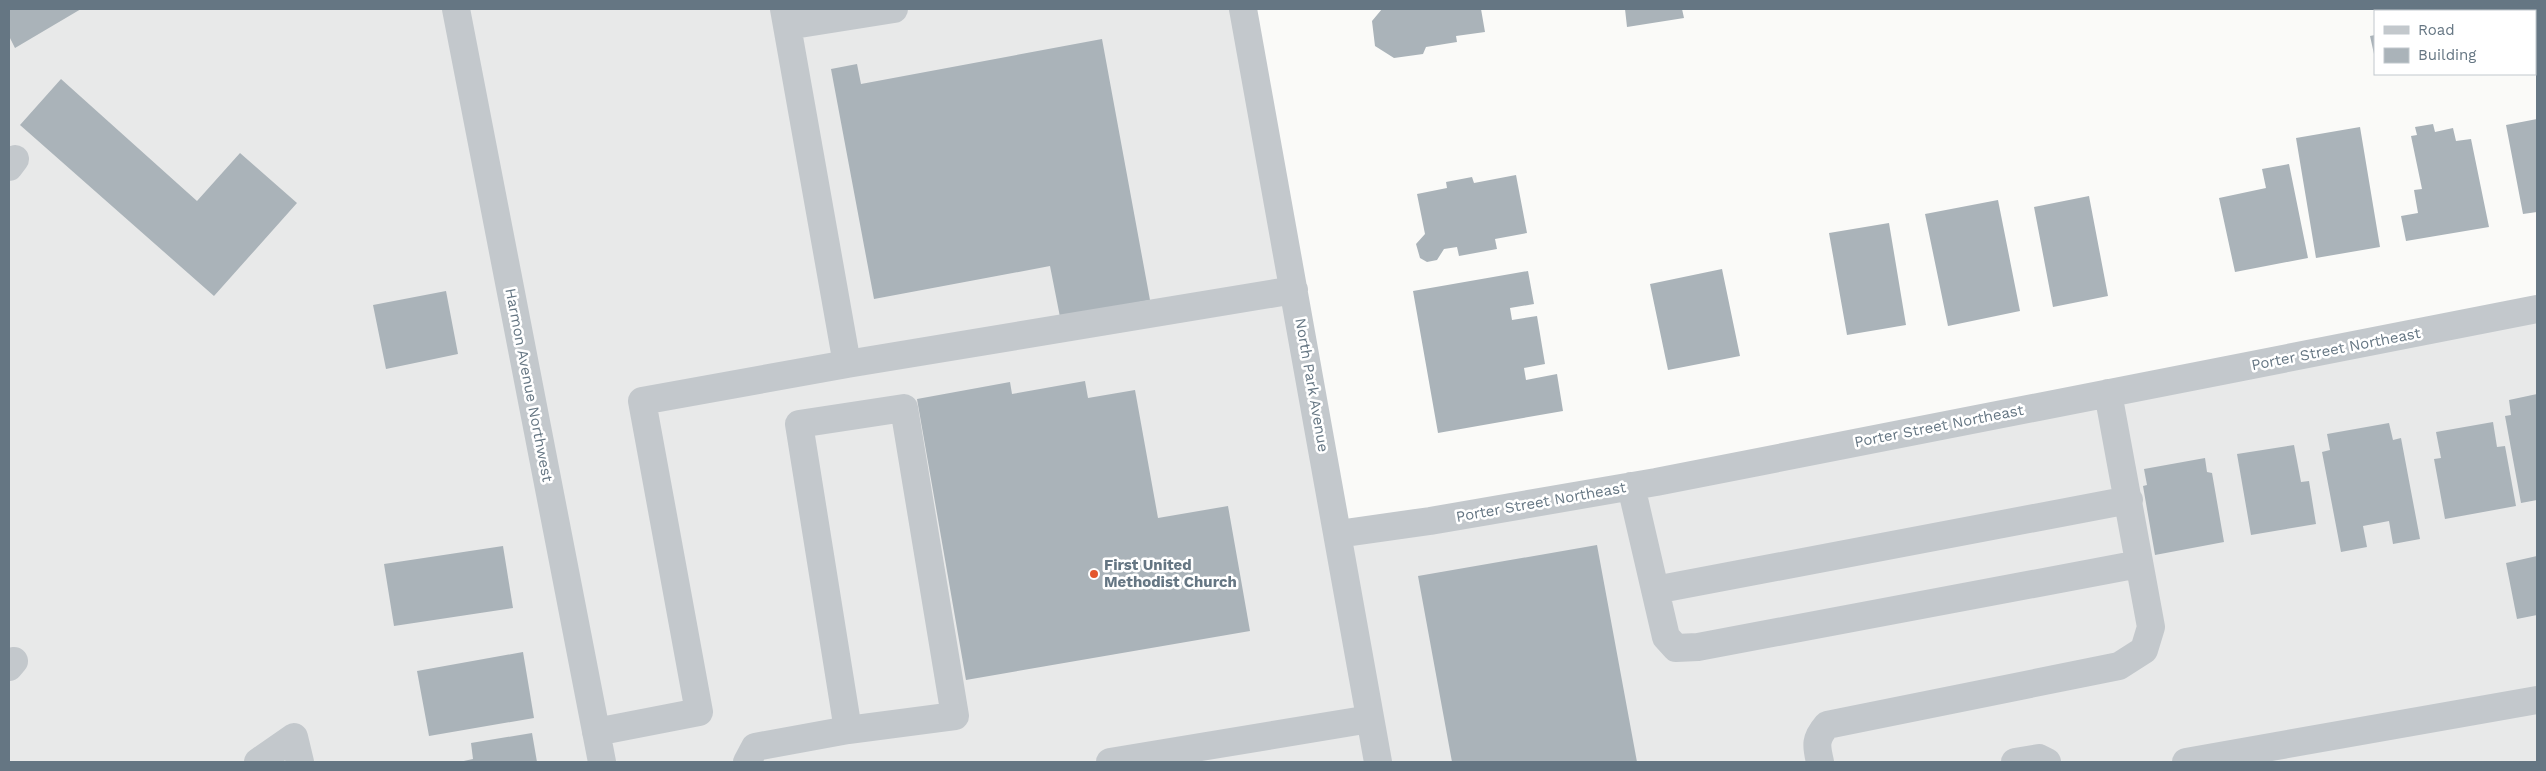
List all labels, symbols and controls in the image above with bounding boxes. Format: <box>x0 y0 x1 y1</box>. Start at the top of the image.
legend <box>2374 10 2536 75</box>
text: Road <box>2418 21 2455 39</box>
text: Building <box>2418 46 2476 64</box>
street label: Harmon Avenue Northwest <box>501 287 557 484</box>
street label: North Park Avenue <box>1291 317 1333 453</box>
street label: Porter Street Northeast <box>2250 324 2423 374</box>
street label: Porter Street Northeast <box>1853 401 2026 451</box>
street label: Porter Street Northeast <box>1455 478 1628 526</box>
place label: First United Methodist Church <box>1104 556 1237 591</box>
marker: First United Methodist Church <box>1088 568 1100 580</box>

